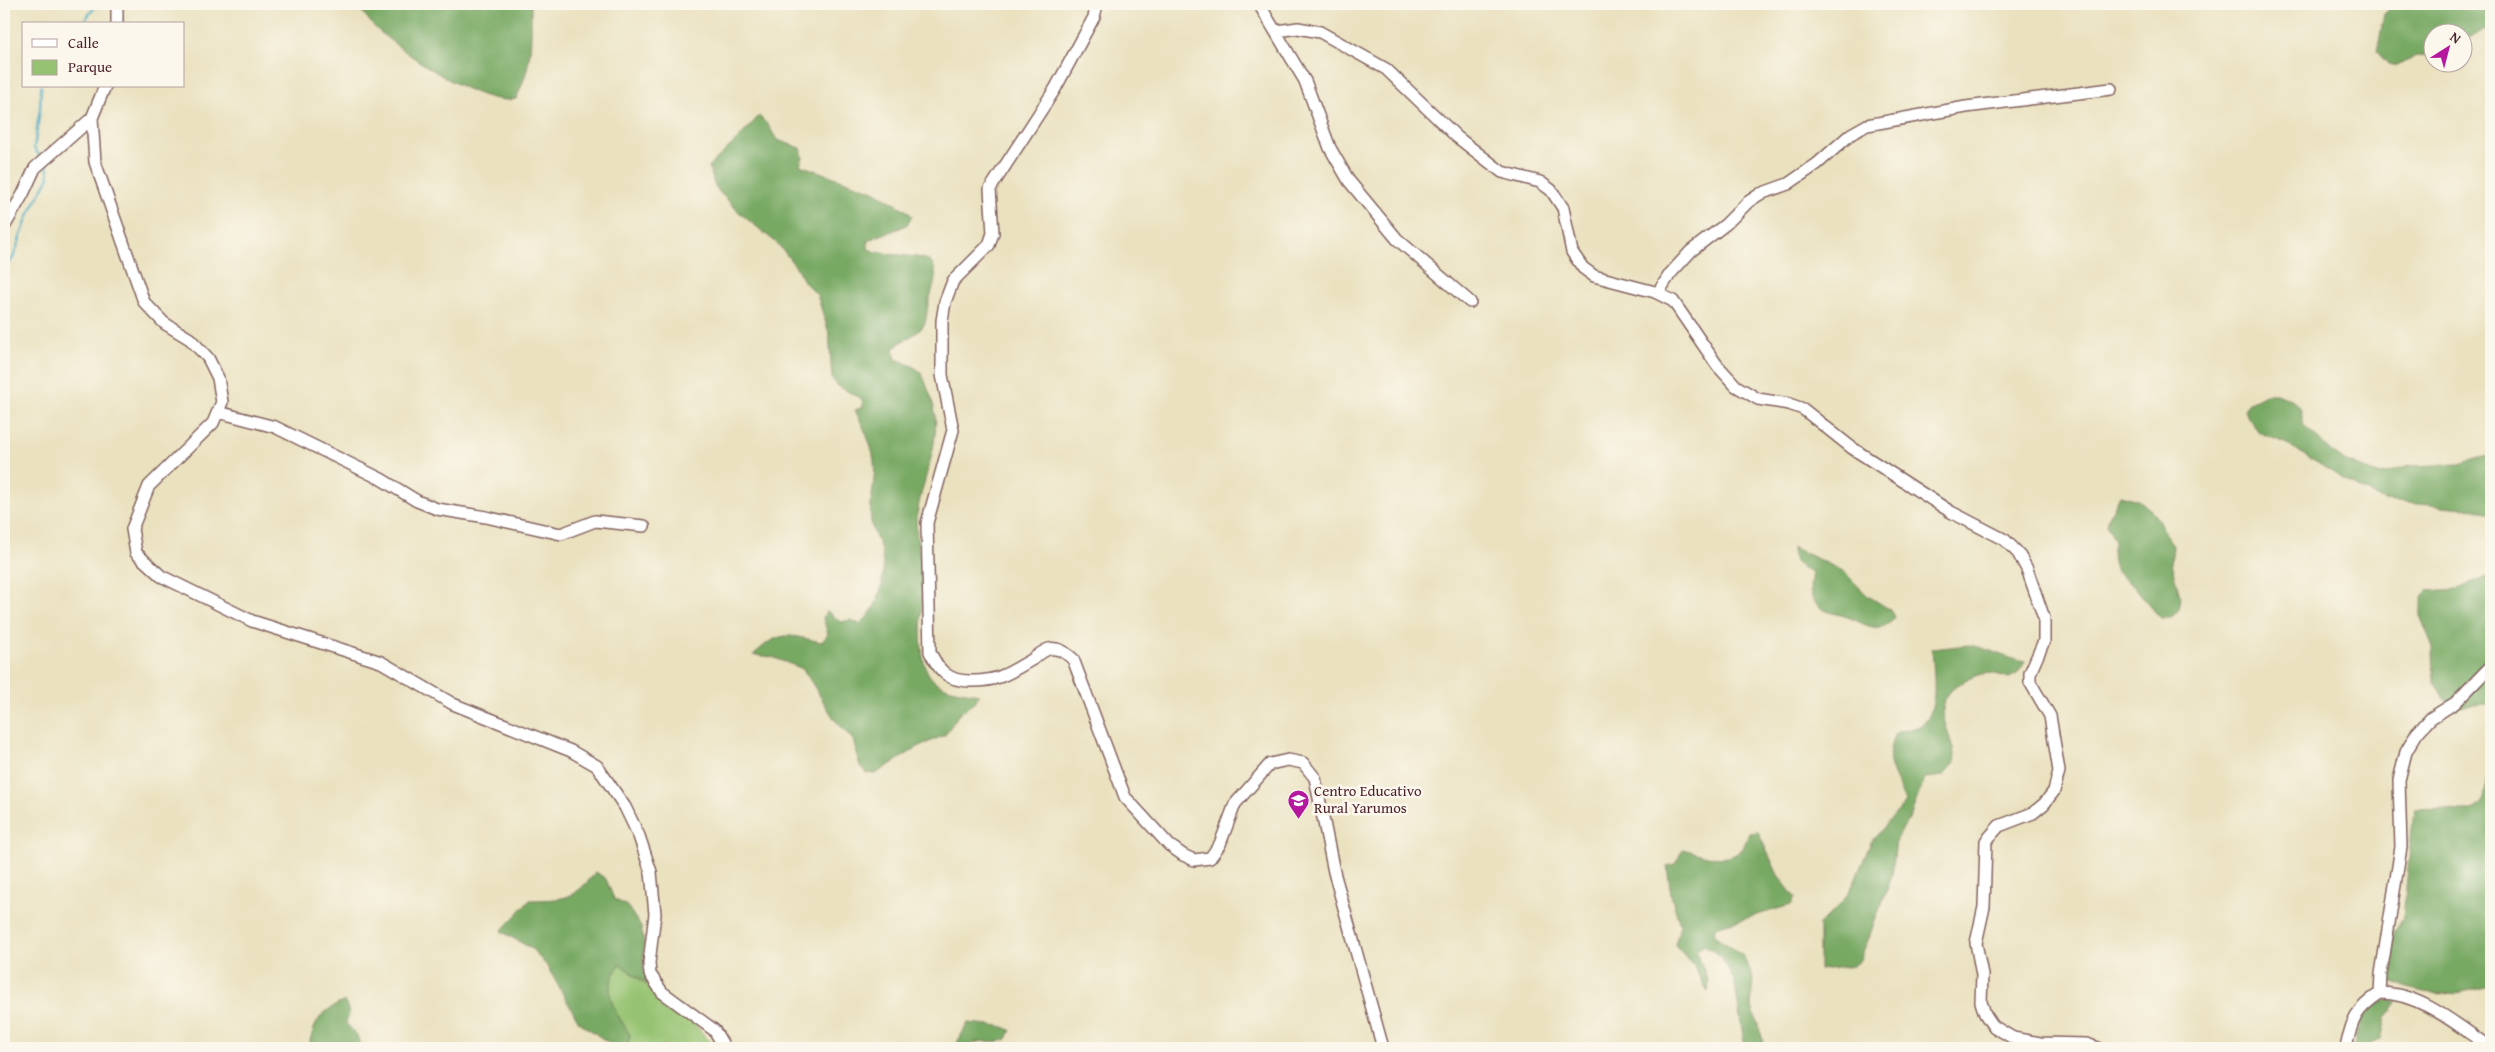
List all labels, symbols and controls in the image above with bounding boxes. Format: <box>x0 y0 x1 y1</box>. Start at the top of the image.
legend <box>22 22 185 88</box>
north arrow <box>2422 22 2472 72</box>
text: N <box>2446 27 2466 49</box>
text: Calle <box>68 32 99 53</box>
text: Parque <box>68 56 112 77</box>
place label: Centro Educativo Rural Yarumos <box>1314 780 1422 818</box>
school or university icon: Centro Educativo Rural Yarumos <box>1286 788 1310 819</box>

